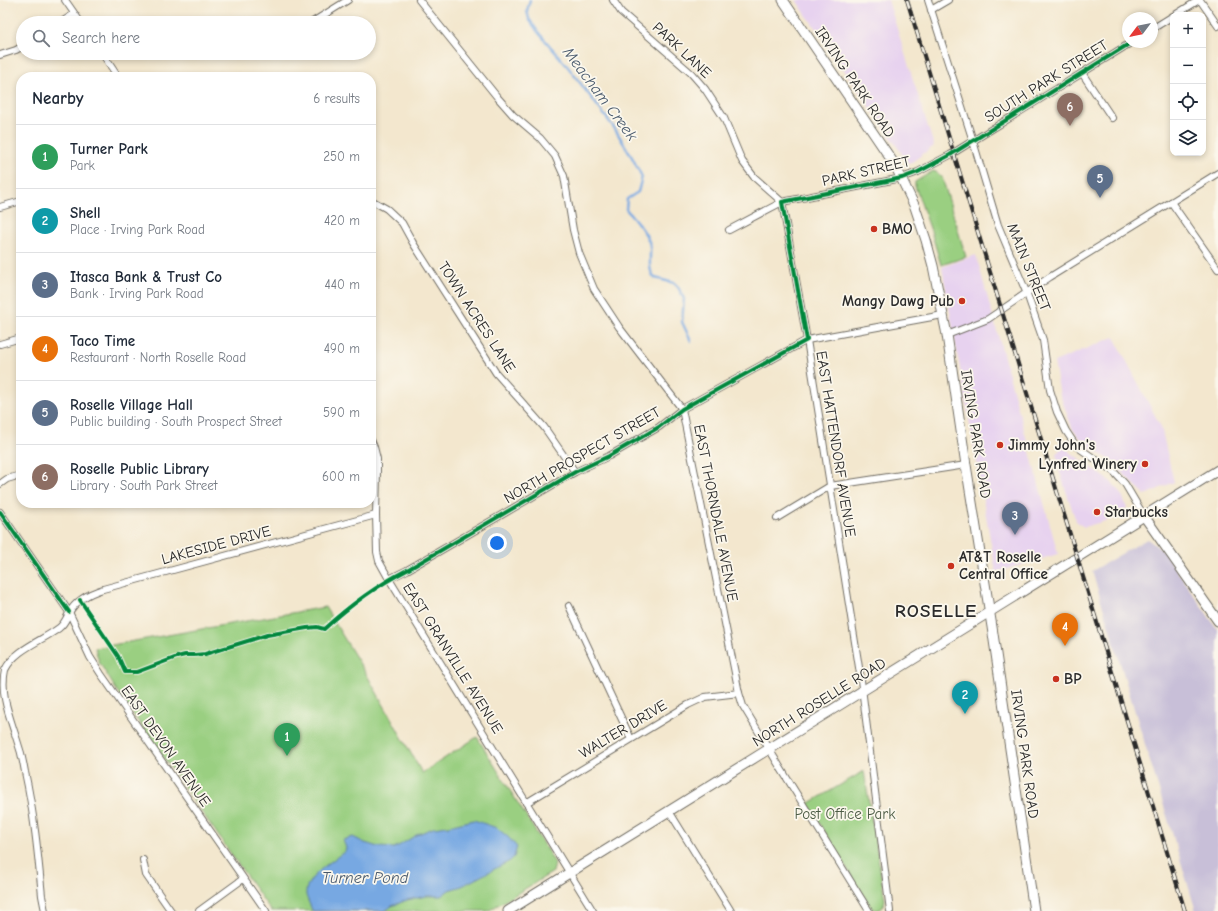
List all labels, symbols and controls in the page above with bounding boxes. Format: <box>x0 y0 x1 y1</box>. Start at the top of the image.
north arrow <box>1122 12 1158 48</box>
map controls <box>1170 12 1206 156</box>
button: + <box>1170 12 1206 48</box>
search box <box>16 16 376 60</box>
street label: PARK LANE <box>649 18 715 82</box>
street label: IRVING PARK ROAD <box>811 23 899 141</box>
icon: search <box>30 27 52 49</box>
text: Search here <box>62 29 140 47</box>
street label: SOUTH PARK STREET <box>981 36 1111 126</box>
water label: Meacham Creek <box>558 43 641 145</box>
button: − <box>1170 48 1206 84</box>
button: locate <box>1170 84 1206 120</box>
text: Nearby <box>32 89 83 108</box>
text: 6 results <box>313 91 360 106</box>
pin: 6 <box>1057 93 1083 126</box>
button: layers <box>1170 120 1206 156</box>
text: Turner Park <box>70 140 148 158</box>
text: 1 <box>42 149 48 164</box>
text: 250 m <box>323 149 360 164</box>
street label: PARK STREET <box>820 152 912 190</box>
text: Park <box>70 158 95 173</box>
pin: 5 <box>1087 165 1113 198</box>
text: Shell <box>70 204 101 222</box>
text: 2 <box>42 213 48 228</box>
text: 420 m <box>324 213 360 228</box>
place label: BMO <box>882 220 913 238</box>
street label: MAIN STREET <box>1003 221 1055 314</box>
text: Place · Irving Park Road <box>70 222 205 237</box>
marker: BMO <box>869 224 879 234</box>
street label: TOWN ACRES LANE <box>434 258 520 376</box>
text: Itasca Bank & Trust Co <box>70 268 222 286</box>
text: 3 <box>42 277 48 292</box>
text: 440 m <box>324 277 360 292</box>
text: Bank · Irving Park Road <box>70 286 204 301</box>
place label: Mangy Dawg Pub <box>842 292 954 310</box>
marker: Mangy Dawg Pub <box>957 296 967 306</box>
text: Taco Time <box>70 332 135 350</box>
text: 4 <box>42 341 48 356</box>
text: 490 m <box>324 341 360 356</box>
text: Restaurant · North Roselle Road <box>70 350 246 365</box>
street label: EAST HATTENDORF AVENUE <box>812 350 860 538</box>
street label: IRVING PARK ROAD <box>957 368 995 500</box>
text: Roselle Village Hall <box>70 396 193 414</box>
street label: NORTH PROSPECT STREET <box>501 403 664 507</box>
text: 5 <box>42 405 48 420</box>
text: 590 m <box>323 405 360 420</box>
text: Public building · South Prospect Street <box>70 414 282 429</box>
street label: EAST THORNDALE AVENUE <box>690 423 742 603</box>
place label: Jimmy John's <box>1008 436 1095 454</box>
marker: Jimmy John's <box>995 440 1005 450</box>
place label: Lynfred Winery <box>1039 455 1137 473</box>
marker: Lynfred Winery <box>1140 459 1150 469</box>
text: Roselle Public Library <box>70 460 209 478</box>
text: 6 <box>42 469 48 484</box>
text: 600 m <box>322 469 360 484</box>
text: Library · South Park Street <box>70 478 218 493</box>
pin: 3 <box>1002 502 1028 535</box>
place label: Starbucks <box>1105 503 1168 521</box>
marker: Starbucks <box>1092 507 1102 517</box>
street label: LAKESIDE DRIVE <box>159 522 273 568</box>
your location <box>487 533 507 553</box>
place label: AT&T Roselle Central Office <box>959 548 1048 583</box>
marker: AT&T Roselle Central Office <box>946 561 956 571</box>
street label: EAST GRANVILLE AVENUE <box>399 579 507 737</box>
district label: ROSELLE <box>895 600 977 622</box>
pin: 4 <box>1052 613 1078 646</box>
street label: NORTH ROSELLE ROAD <box>749 654 889 750</box>
place label: BP <box>1064 670 1082 688</box>
marker: BP <box>1051 674 1061 684</box>
pin: 2 <box>952 681 978 714</box>
street label: EAST DEVON AVENUE <box>117 682 215 810</box>
street label: IRVING PARK ROAD <box>1007 688 1043 820</box>
street label: WALTER DRIVE <box>576 696 670 762</box>
pin: 1 <box>274 723 300 756</box>
park label: Post Office Park <box>794 805 896 823</box>
water label: Turner Pond <box>322 869 409 887</box>

